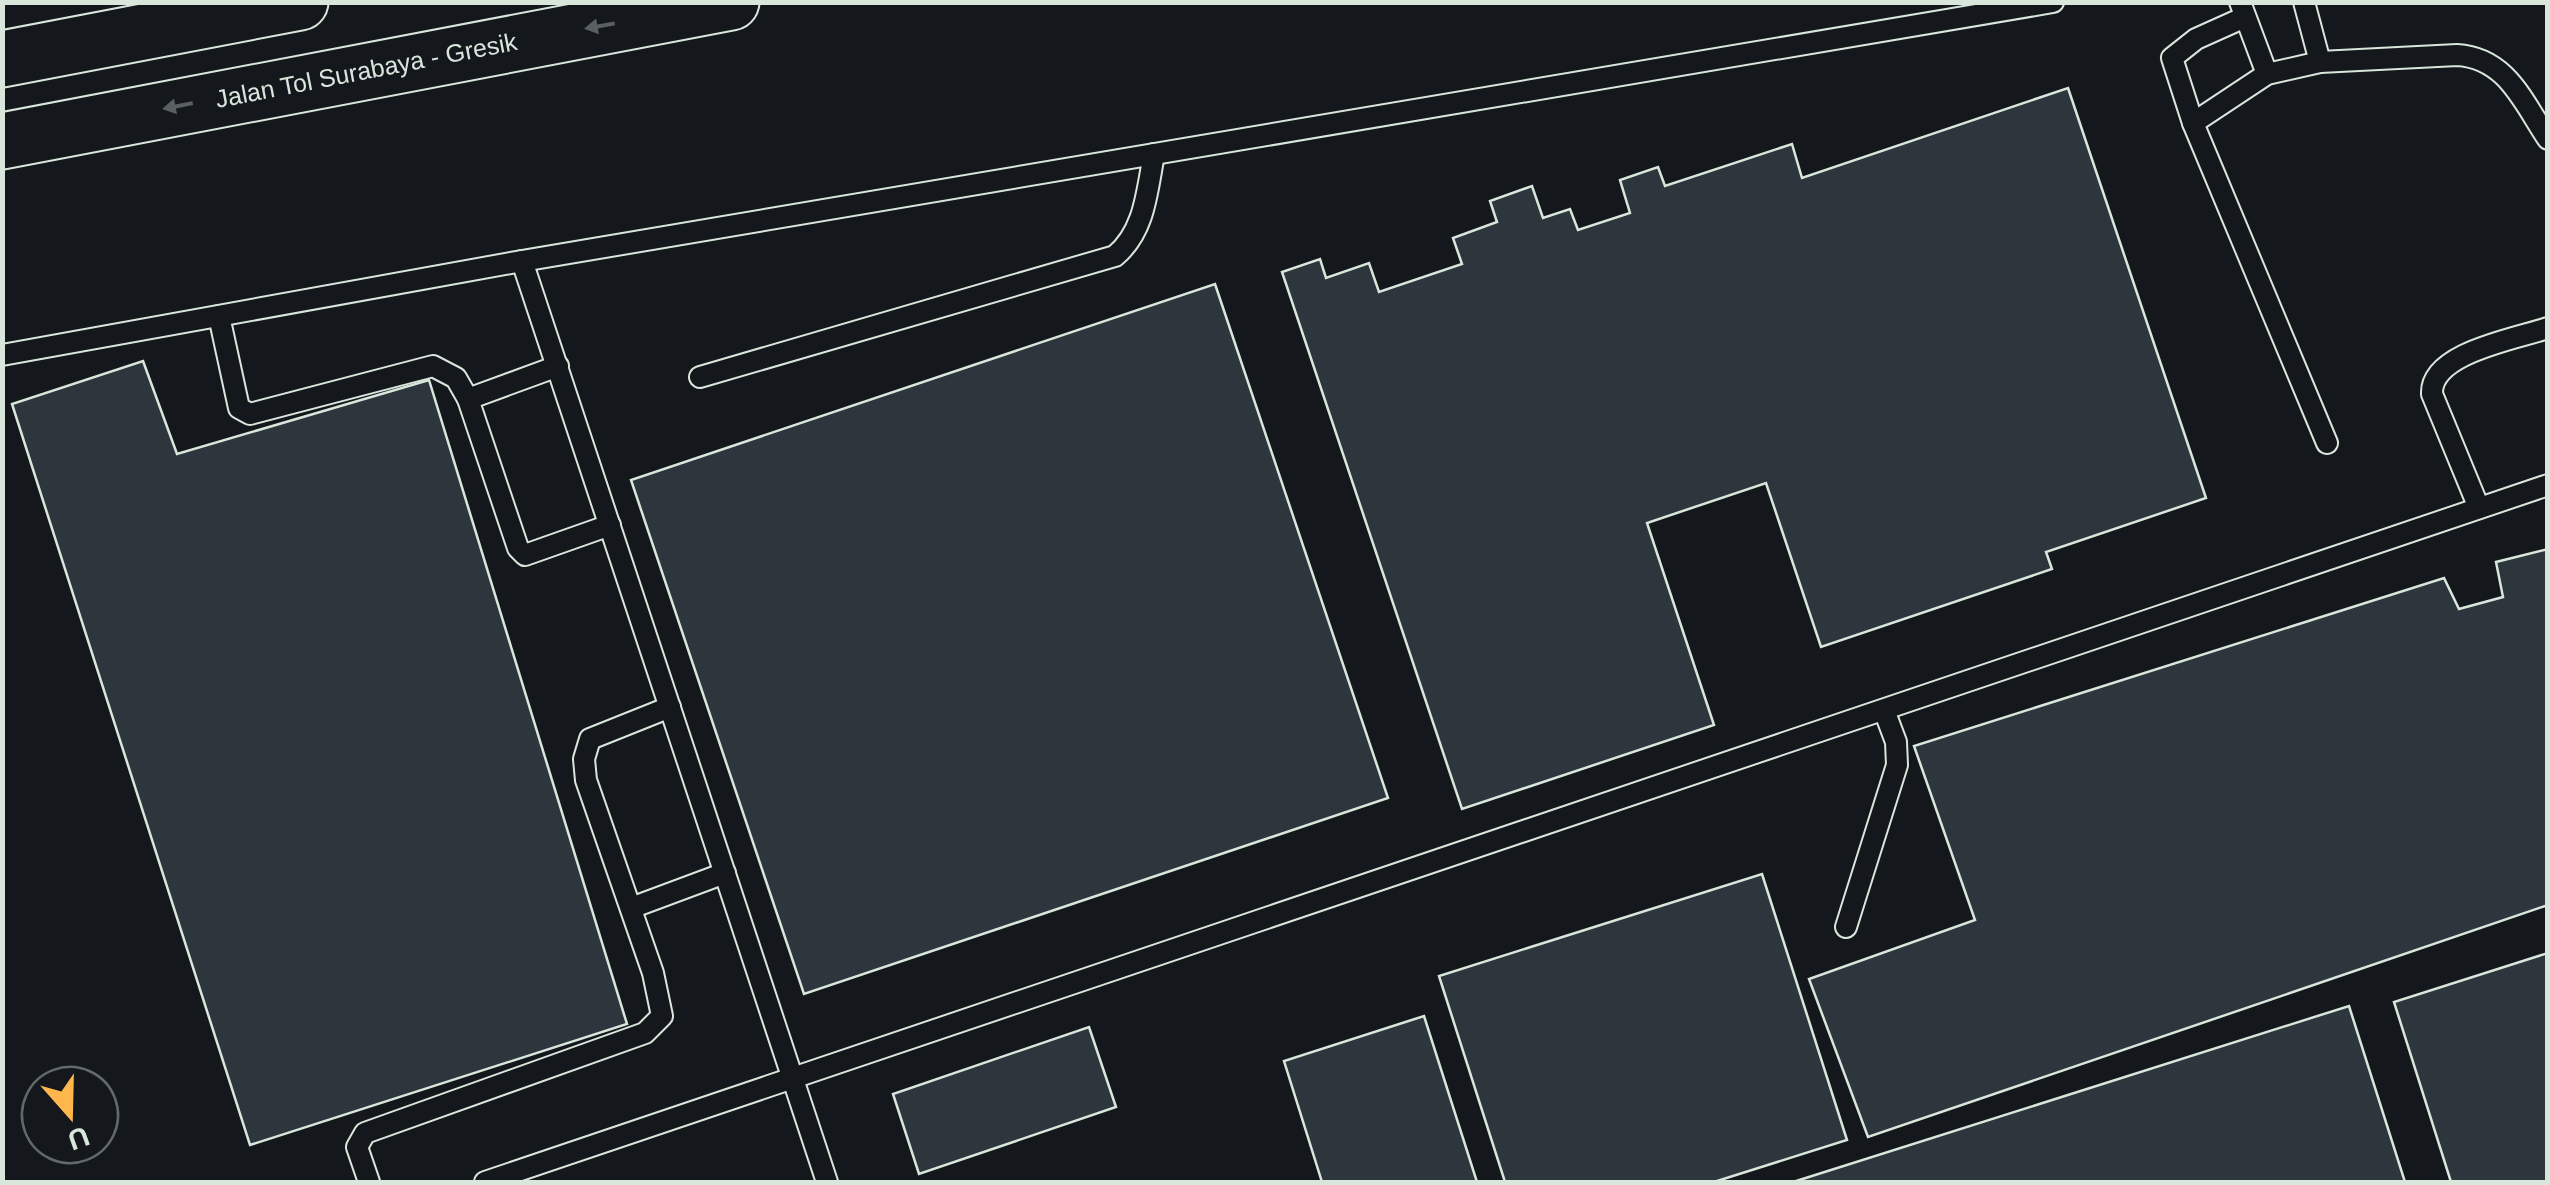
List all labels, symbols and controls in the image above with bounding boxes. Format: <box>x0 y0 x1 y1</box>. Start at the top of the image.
one-way arrow <box>584 19 616 34</box>
street label: Jalan Tol Surabaya - Gresik <box>213 27 520 113</box>
one-way arrow <box>162 99 193 115</box>
north arrow <box>20 1065 120 1165</box>
text: U <box>64 1120 93 1156</box>

